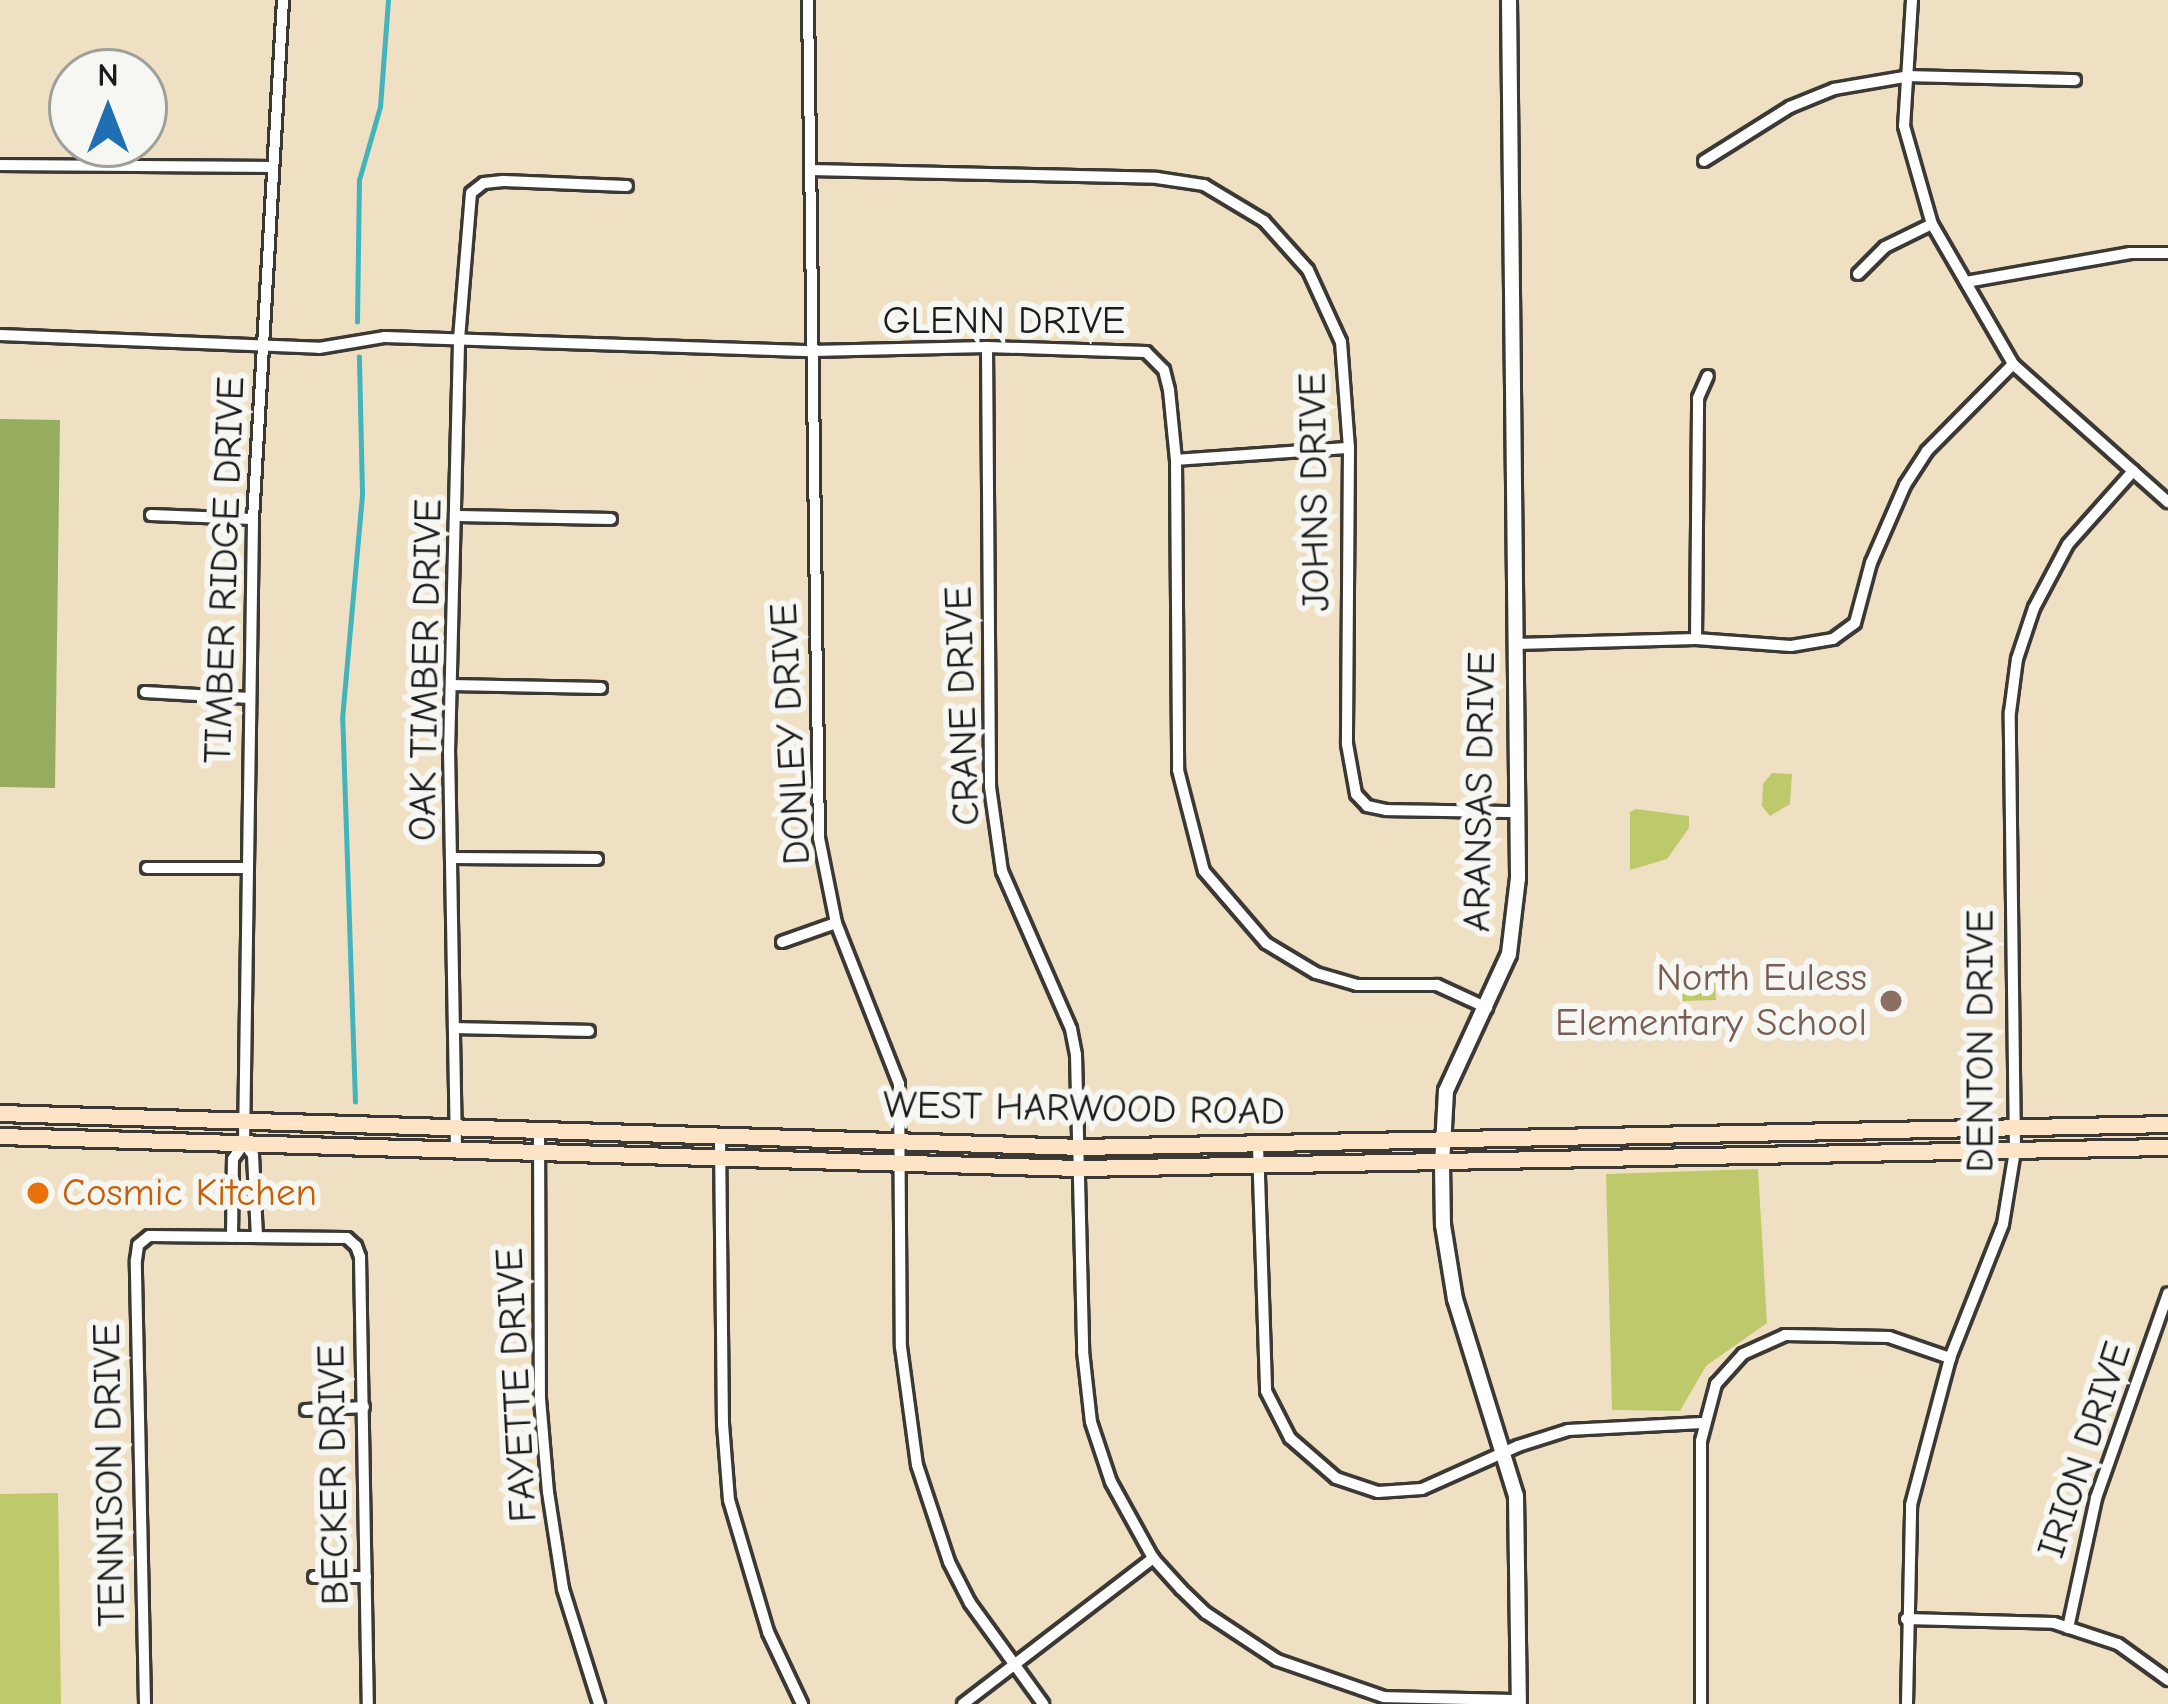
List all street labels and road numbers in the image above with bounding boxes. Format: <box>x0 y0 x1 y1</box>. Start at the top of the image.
street label: GLENN DRIVE <box>883 298 1125 344</box>
street label: JOHNS DRIVE <box>1290 372 1340 612</box>
street label: TIMBER RIDGE DRIVE <box>195 376 255 764</box>
street label: OAK TIMBER DRIVE <box>400 498 452 842</box>
street label: CRANE DRIVE <box>935 585 991 827</box>
street label: DONLEY DRIVE <box>761 602 821 866</box>
street label: ARANSAS DRIVE <box>1454 651 1506 933</box>
street label: DENTON DRIVE <box>1958 909 2004 1173</box>
street label: WEST HARWOOD ROAD <box>883 1082 1285 1136</box>
street label: FAYETTE DRIVE <box>486 1247 548 1523</box>
street label: TENNISON DRIVE <box>84 1323 136 1627</box>
street label: IRION DRIVE <box>2028 1336 2142 1564</box>
street label: BECKER DRIVE <box>308 1344 360 1606</box>

